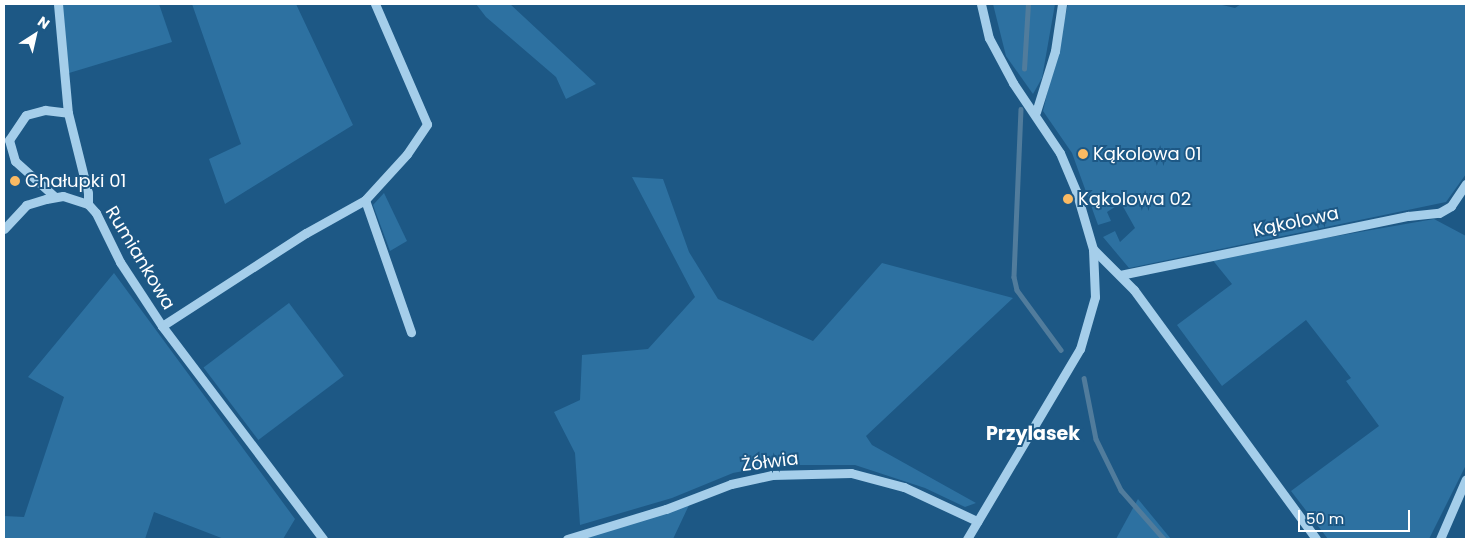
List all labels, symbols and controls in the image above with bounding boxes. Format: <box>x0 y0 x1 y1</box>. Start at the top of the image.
north arrow <box>10 10 60 60</box>
text: N <box>34 12 54 34</box>
place label: Kąkolowa 01 <box>1093 143 1201 165</box>
marker: Kąkolowa 01 <box>1077 148 1089 160</box>
place label: Chałupki 01 <box>25 170 126 192</box>
marker: Chałupki 01 <box>9 175 21 187</box>
place label: Kąkolowa 02 <box>1078 188 1191 210</box>
marker: Kąkolowa 02 <box>1062 193 1074 205</box>
street label: Rumiankowa <box>101 202 179 314</box>
street label: Kąkolowa <box>1251 202 1341 242</box>
district label: Przylasek <box>986 423 1080 445</box>
street label: Żółwia <box>740 448 800 476</box>
scale bar <box>1300 500 1412 532</box>
text: 50 m <box>1306 508 1344 529</box>

